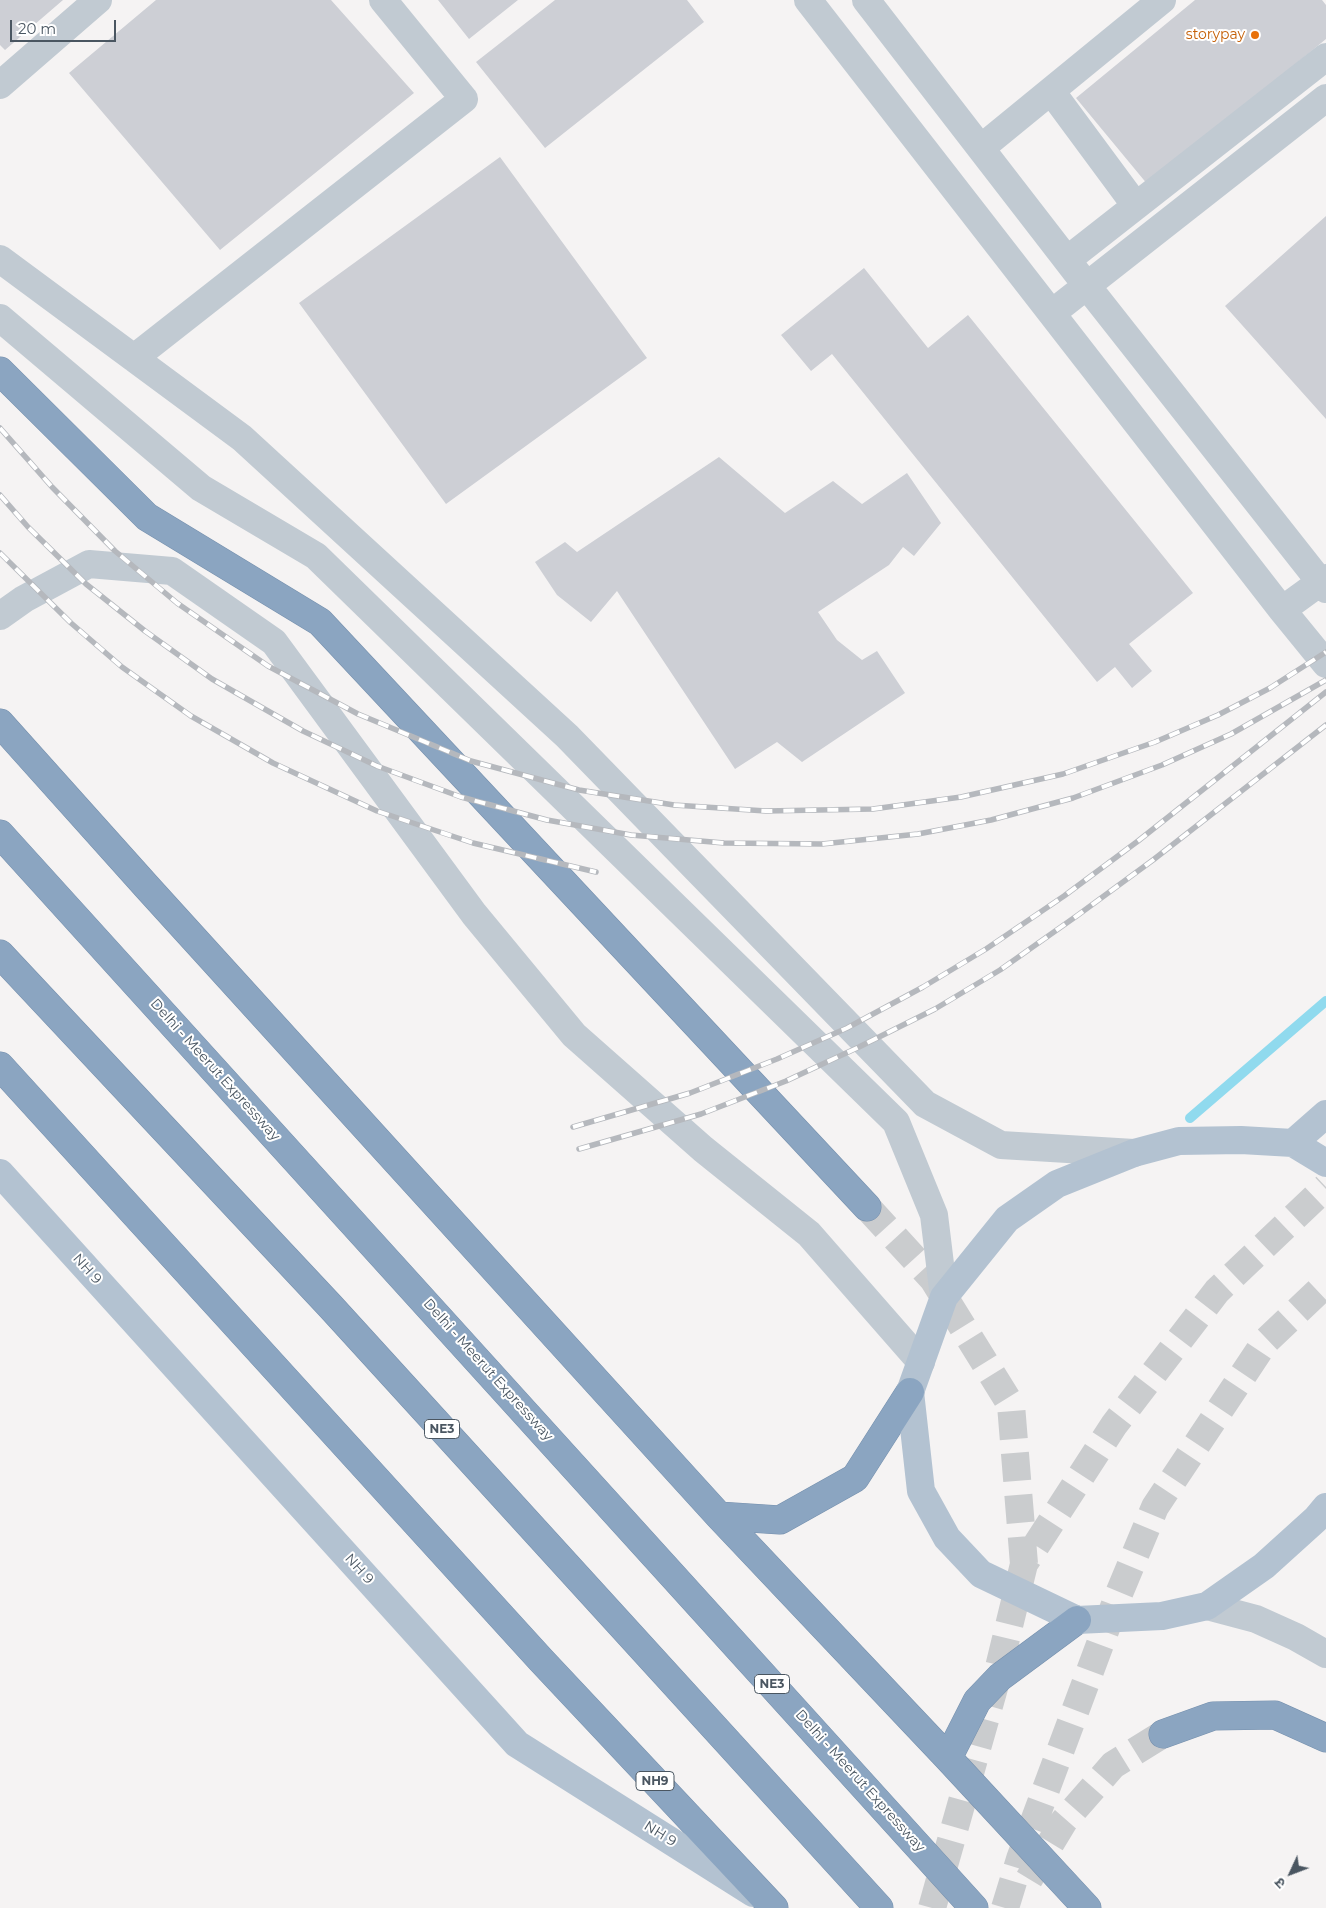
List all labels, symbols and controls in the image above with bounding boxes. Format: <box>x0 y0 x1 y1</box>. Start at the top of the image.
scale bar <box>12 10 119 42</box>
text: 20 m <box>18 19 56 38</box>
place label: storypay <box>1186 27 1245 43</box>
marker: storypay <box>1249 29 1261 41</box>
street label: Delhi - Meerut Expressway <box>147 995 283 1145</box>
street label: NH 9 <box>69 1250 105 1288</box>
street label: Delhi - Meerut Expressway <box>420 1295 556 1445</box>
road number: NE3 <box>424 1420 460 1438</box>
street label: NH 9 <box>341 1550 377 1588</box>
road number: NE3 <box>754 1675 790 1694</box>
street label: Delhi - Meerut Expressway <box>792 1706 928 1856</box>
road number: NH9 <box>636 1772 674 1790</box>
street label: NH 9 <box>641 1818 679 1850</box>
north arrow <box>1266 1848 1316 1898</box>
text: उ <box>1271 1874 1289 1892</box>

